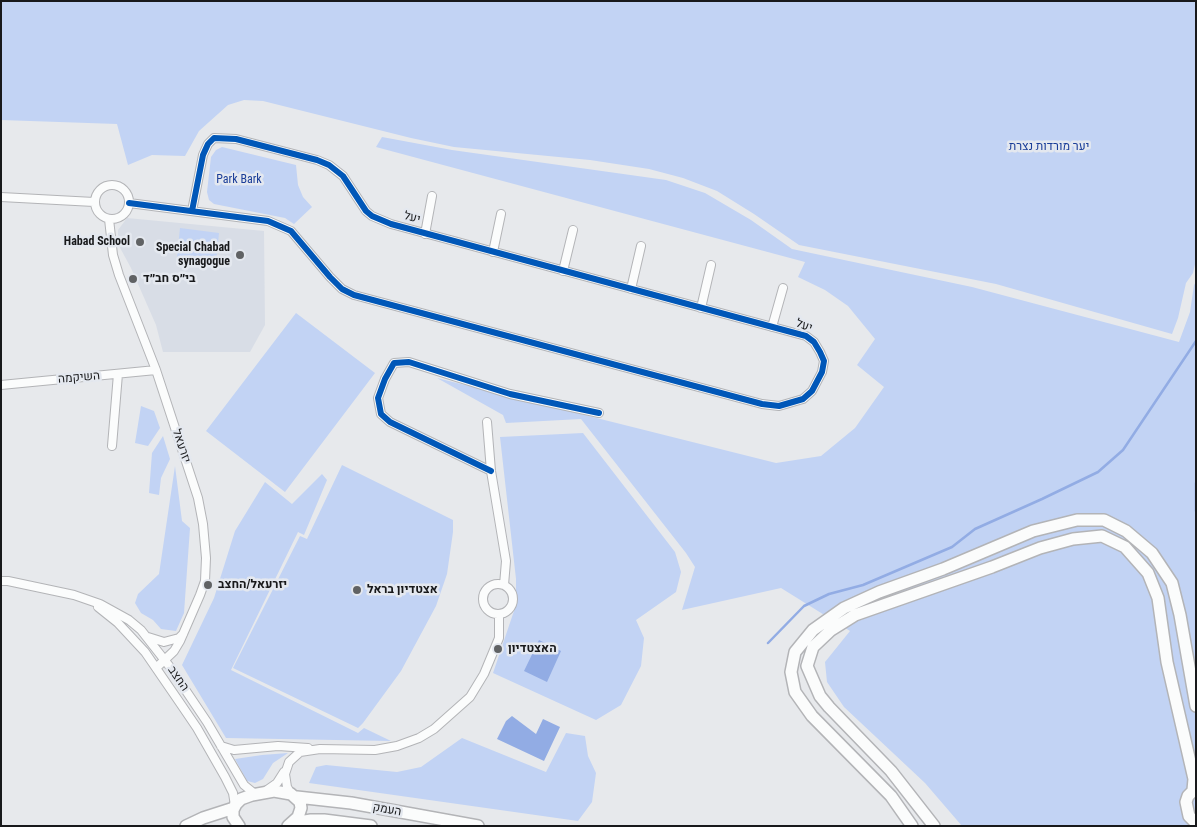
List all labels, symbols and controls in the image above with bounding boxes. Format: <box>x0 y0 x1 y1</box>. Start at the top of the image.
park label: יער מורדות נצרת <box>1009 140 1089 154</box>
park label: Park Bark <box>216 173 262 187</box>
street label: יעל <box>402 209 422 227</box>
place label: Habad School <box>64 235 130 249</box>
marker: Habad School <box>134 236 146 248</box>
place label: Special Chabad synagogue <box>156 241 230 269</box>
marker: Special Chabad synagogue <box>234 249 246 261</box>
place label: בי״ס חב״ד <box>143 272 196 286</box>
marker: בי״ס חב״ד <box>127 273 139 285</box>
street label: יעל <box>794 316 814 336</box>
street label: השיקמה <box>57 369 101 387</box>
street label: יזרעאל <box>169 427 193 465</box>
place label: יזרעאל/החצב <box>218 578 287 592</box>
marker: יזרעאל/החצב <box>202 579 214 591</box>
place label: אצטדיון בראל <box>367 583 438 597</box>
marker: אצטדיון בראל <box>351 584 363 596</box>
place label: האצטדיון <box>508 642 557 656</box>
marker: האצטדיון <box>492 643 504 655</box>
street label: החצב <box>164 664 192 694</box>
street label: העמק <box>371 800 403 820</box>

